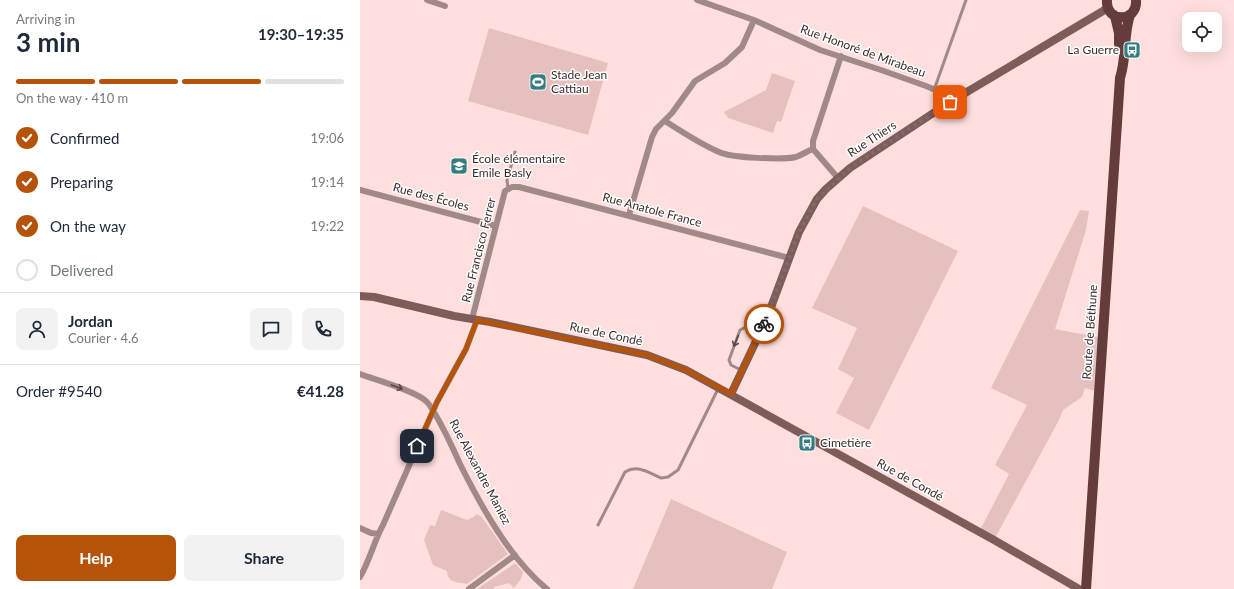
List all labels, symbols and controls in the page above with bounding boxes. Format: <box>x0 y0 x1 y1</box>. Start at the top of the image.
text: Arriving in <box>16 11 75 27</box>
map controls <box>1182 12 1222 52</box>
button: locate <box>1182 12 1222 52</box>
street label: Rue Honoré de Mirabeau <box>798 21 928 80</box>
text: 19:30–19:35 <box>258 25 344 43</box>
text: 3 min <box>16 26 80 58</box>
bus stop icon: La Guerre <box>1122 40 1142 60</box>
place label: La Guerre <box>1067 42 1119 57</box>
place label: Stade Jean Cattiau <box>551 67 607 96</box>
sports icon: Stade Jean Cattiau <box>528 72 548 92</box>
pin <box>933 85 967 119</box>
text: On the way · 410 m <box>16 90 128 106</box>
icon: bag <box>939 91 961 113</box>
street label: Rue Thiers <box>844 117 899 160</box>
icon: check <box>16 127 38 149</box>
text: Confirmed <box>50 129 119 147</box>
text: 19:06 <box>311 130 344 146</box>
place label: École élémentaire Emile Basly <box>472 151 565 180</box>
school or university icon: École élémentaire Emile Basly <box>449 156 469 176</box>
icon: check <box>16 171 38 193</box>
text: Preparing <box>50 173 113 191</box>
text: 19:14 <box>311 174 344 190</box>
street label: Rue des Écoles <box>391 179 471 214</box>
street label: Rue Anatole France <box>601 189 703 230</box>
street label: Rue Francisco Ferrer <box>458 195 499 304</box>
icon: check <box>16 215 38 237</box>
text: On the way <box>50 217 126 235</box>
text: 19:22 <box>311 218 344 234</box>
text: Delivered <box>50 261 113 279</box>
street label: Route de Béthune <box>1079 284 1100 380</box>
courier <box>744 304 784 344</box>
button: person <box>16 308 58 350</box>
button: chat <box>250 308 292 350</box>
button: phone <box>302 308 344 350</box>
text: Jordan <box>68 312 113 330</box>
icon: bike <box>753 313 775 335</box>
street label: Rue de Condé <box>568 318 644 349</box>
text: Courier · 4.6 <box>68 330 139 346</box>
one-way arrow <box>732 335 739 347</box>
text: Order #9540 <box>16 382 102 400</box>
text: €41.28 <box>297 382 344 400</box>
one-way arrow <box>390 384 402 392</box>
street label: Rue Alexandre Maniez <box>446 416 515 528</box>
pin <box>400 429 434 463</box>
bus stop icon: Cimetière <box>797 433 817 453</box>
icon: home <box>406 435 428 457</box>
place label: Cimetière <box>820 435 871 450</box>
street label: Rue de Condé <box>874 455 946 504</box>
button: Help <box>16 535 176 581</box>
button: Share <box>184 535 344 581</box>

